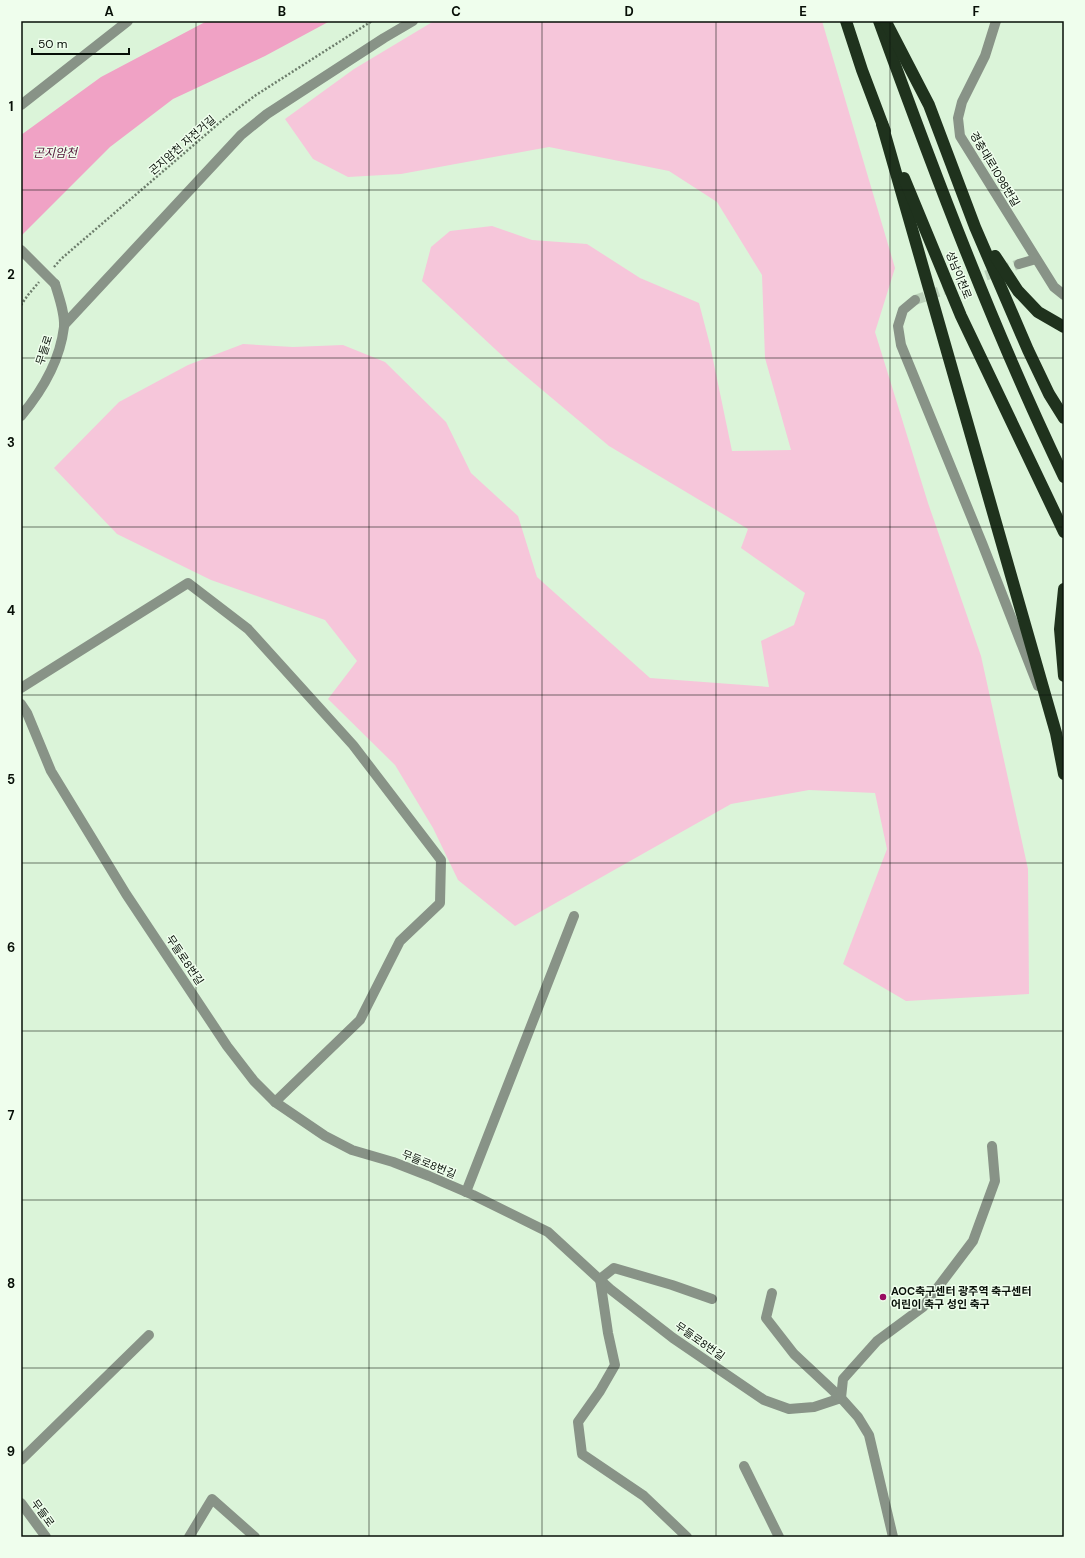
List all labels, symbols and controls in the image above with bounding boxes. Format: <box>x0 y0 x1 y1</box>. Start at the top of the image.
text: A <box>104 3 114 20</box>
text: B <box>278 3 286 20</box>
text: C <box>451 3 461 20</box>
text: D <box>624 3 634 20</box>
text: E <box>799 3 807 20</box>
text: F <box>972 3 980 20</box>
scale bar <box>32 30 129 56</box>
text: 50 m <box>38 36 67 52</box>
text: 1 <box>9 98 13 115</box>
street label: 곤지암천 자전거길 <box>146 112 218 178</box>
street label: 경충대로1098번길 <box>967 129 1023 209</box>
water label: 곤지암천 <box>33 145 79 161</box>
street label: 성남이천로 <box>943 249 975 301</box>
text: 2 <box>7 266 15 283</box>
street label: 무들로 <box>33 333 55 367</box>
text: 3 <box>7 434 15 451</box>
text: 4 <box>7 602 15 619</box>
text: 5 <box>7 771 15 788</box>
street label: 무들로8번길 <box>163 932 207 988</box>
text: 6 <box>7 939 15 956</box>
text: 7 <box>8 1107 15 1124</box>
street label: 무들로8번길 <box>400 1147 458 1181</box>
text: 8 <box>7 1275 15 1292</box>
place label: AOC축구센터 광주역 축구센터 어린이 축구 성인 축구 <box>891 1284 1032 1311</box>
marker: AOC축구센터 광주역 축구센터 어린이 축구 성인 축구 <box>878 1292 888 1302</box>
street label: 무들로8번길 <box>673 1319 727 1363</box>
text: 9 <box>7 1443 15 1460</box>
street label: 무들로 <box>28 1497 58 1529</box>

